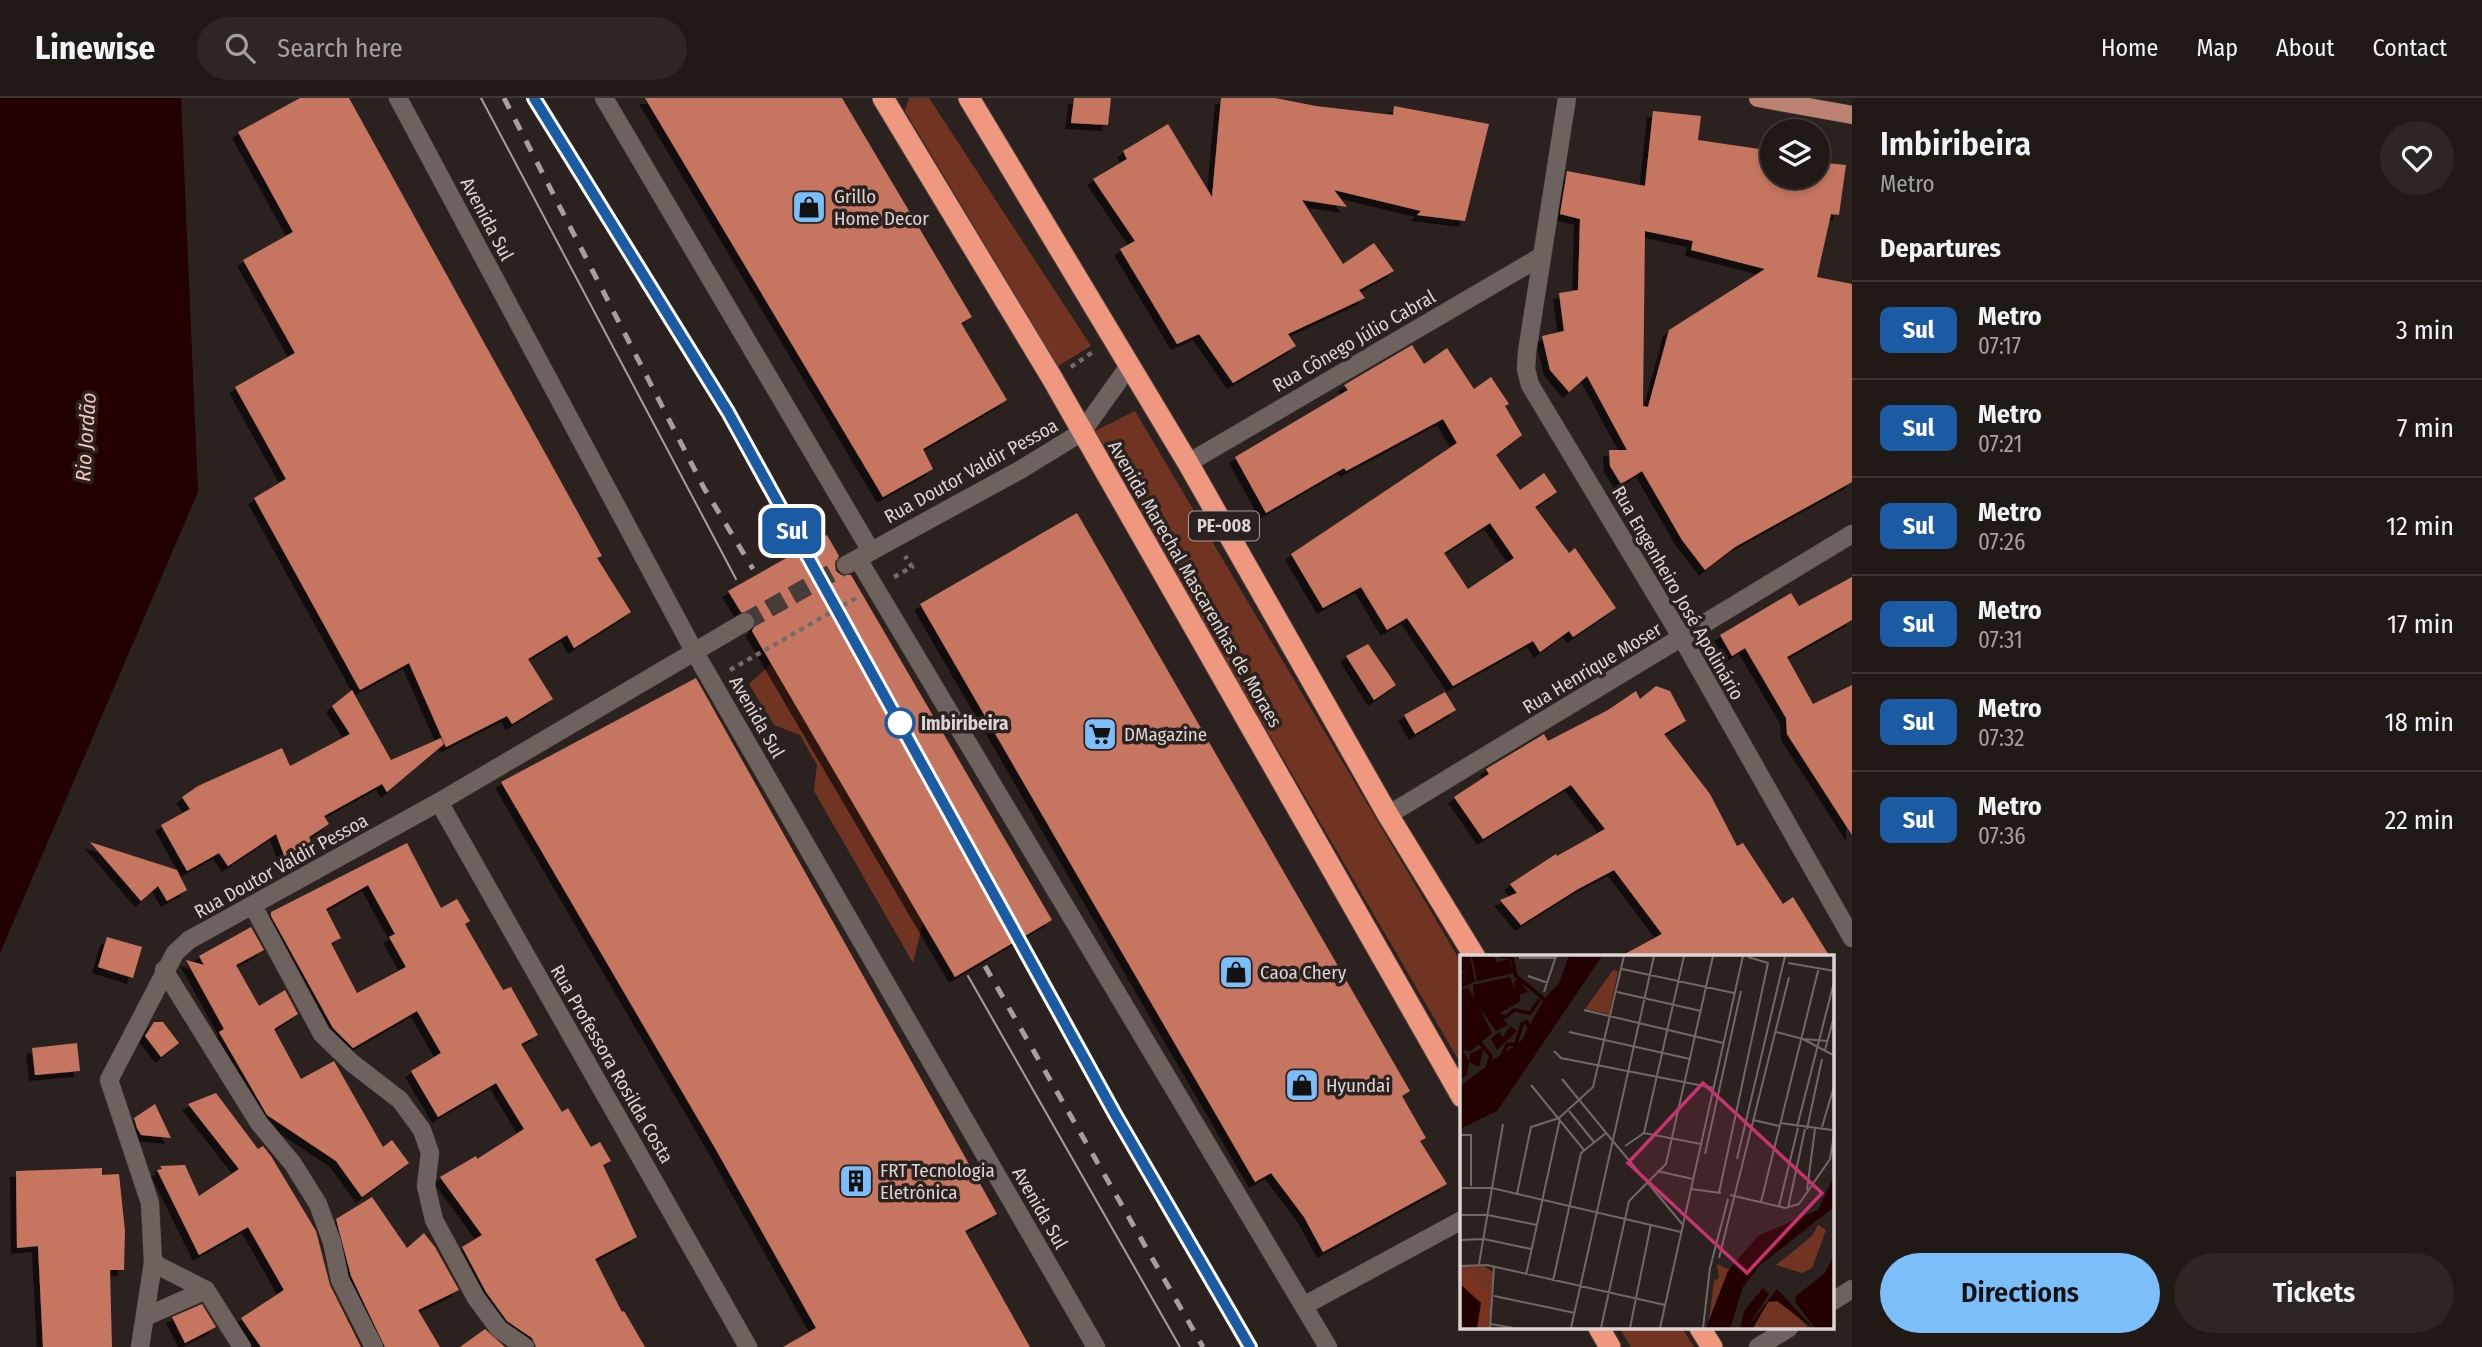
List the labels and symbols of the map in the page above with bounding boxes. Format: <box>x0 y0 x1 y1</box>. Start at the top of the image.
street label: Avenida Sul <box>456 173 518 265</box>
place label: Grillo Home Decor <box>834 185 929 230</box>
shop icon: Grillo Home Decor <box>790 188 828 226</box>
street label: Rua Cônego Júlio Cabral <box>1268 285 1440 397</box>
water label: Rio Jordão <box>70 392 102 482</box>
street label: Rua Doutor Valdir Pessoa <box>880 414 1062 528</box>
street label: Avenida Marechal Mascarenhas de Moraes <box>1103 437 1287 731</box>
street label: Rua Engenheiro José Apolinário <box>1607 482 1749 704</box>
line badge: Sul <box>752 508 832 554</box>
road number: PE-008 <box>1189 512 1259 540</box>
street label: Rua Henrique Moser <box>1518 617 1666 719</box>
street label: Avenida Sul <box>724 672 790 762</box>
marker: Imbiribeira <box>885 708 915 738</box>
place label: Imbiribeira <box>921 712 1008 735</box>
supermarket icon: DMagazine <box>1081 715 1119 753</box>
place label: DMagazine <box>1124 723 1207 746</box>
street label: Rua Doutor Valdir Pessoa <box>190 809 372 923</box>
shop icon: Caoa Chery <box>1217 953 1255 991</box>
inset map <box>1460 955 1834 1330</box>
street label: Rua Professora Rosilda Costa <box>546 961 678 1167</box>
place label: Caoa Chery <box>1260 961 1347 984</box>
shop icon: Hyundai <box>1283 1066 1321 1104</box>
place label: Hyundai <box>1326 1074 1390 1097</box>
place label: FRT Tecnologia Eletrônica <box>880 1159 995 1204</box>
building icon: FRT Tecnologia Eletrônica <box>837 1162 875 1200</box>
street label: Avenida Sul <box>1007 1163 1073 1253</box>

